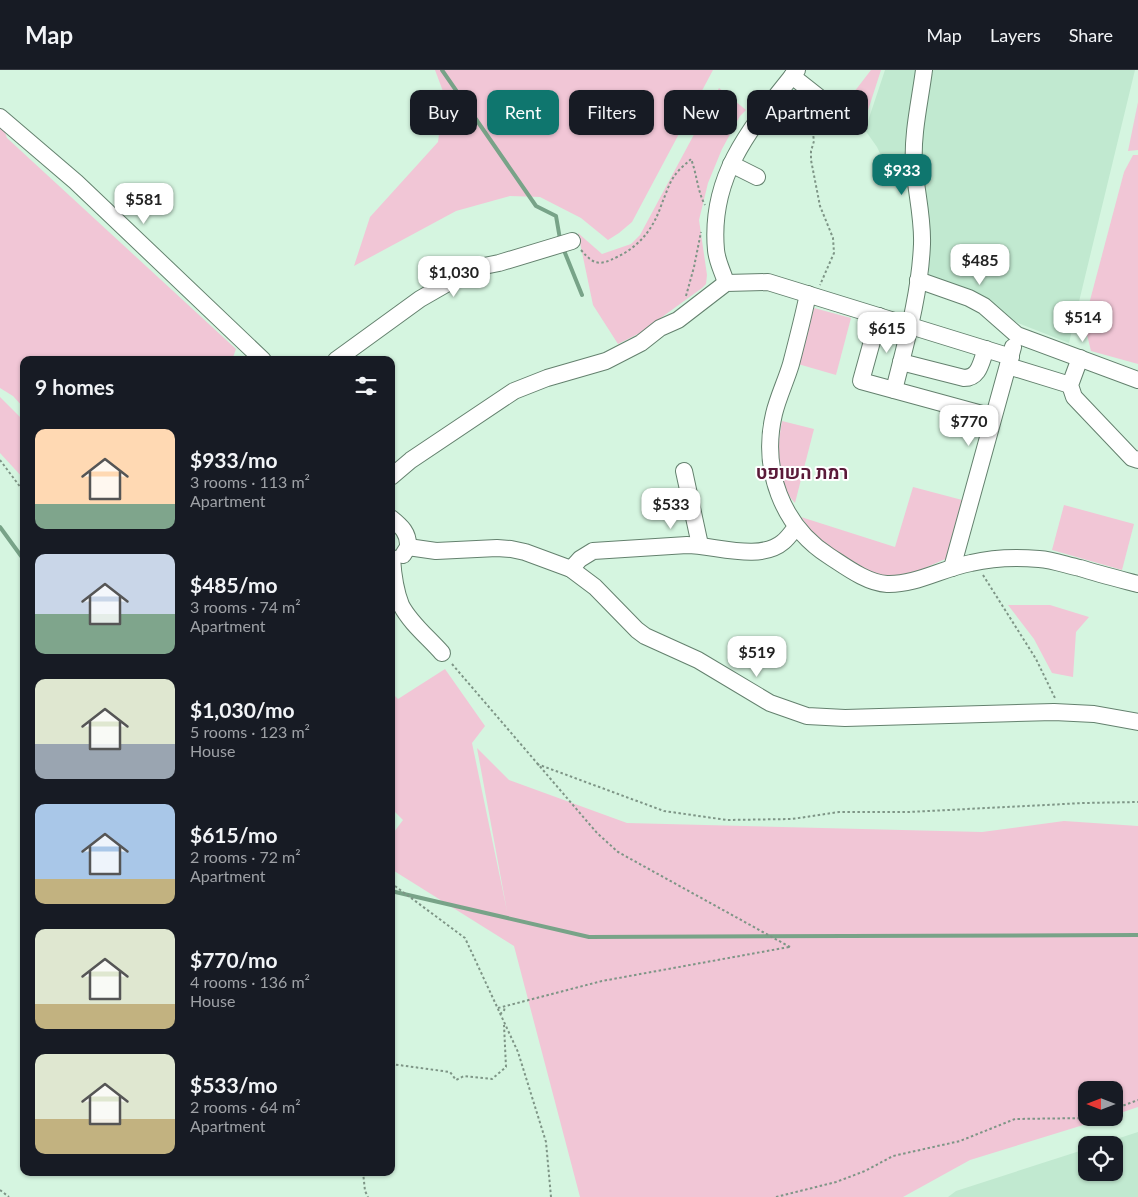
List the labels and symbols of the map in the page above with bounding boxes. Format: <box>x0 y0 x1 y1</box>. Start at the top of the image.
pin: $933 <box>872 154 932 196</box>
pin: $581 <box>114 182 174 225</box>
pin: $485 <box>950 244 1010 286</box>
pin: $1,030 <box>413 256 495 298</box>
pin: $514 <box>1053 300 1113 343</box>
pin: $615 <box>857 312 917 354</box>
pin: $770 <box>939 404 999 447</box>
district label: רמת השופט <box>756 461 848 483</box>
pin: $533 <box>641 488 701 530</box>
pin: $519 <box>727 636 787 678</box>
north arrow <box>1078 1081 1122 1126</box>

